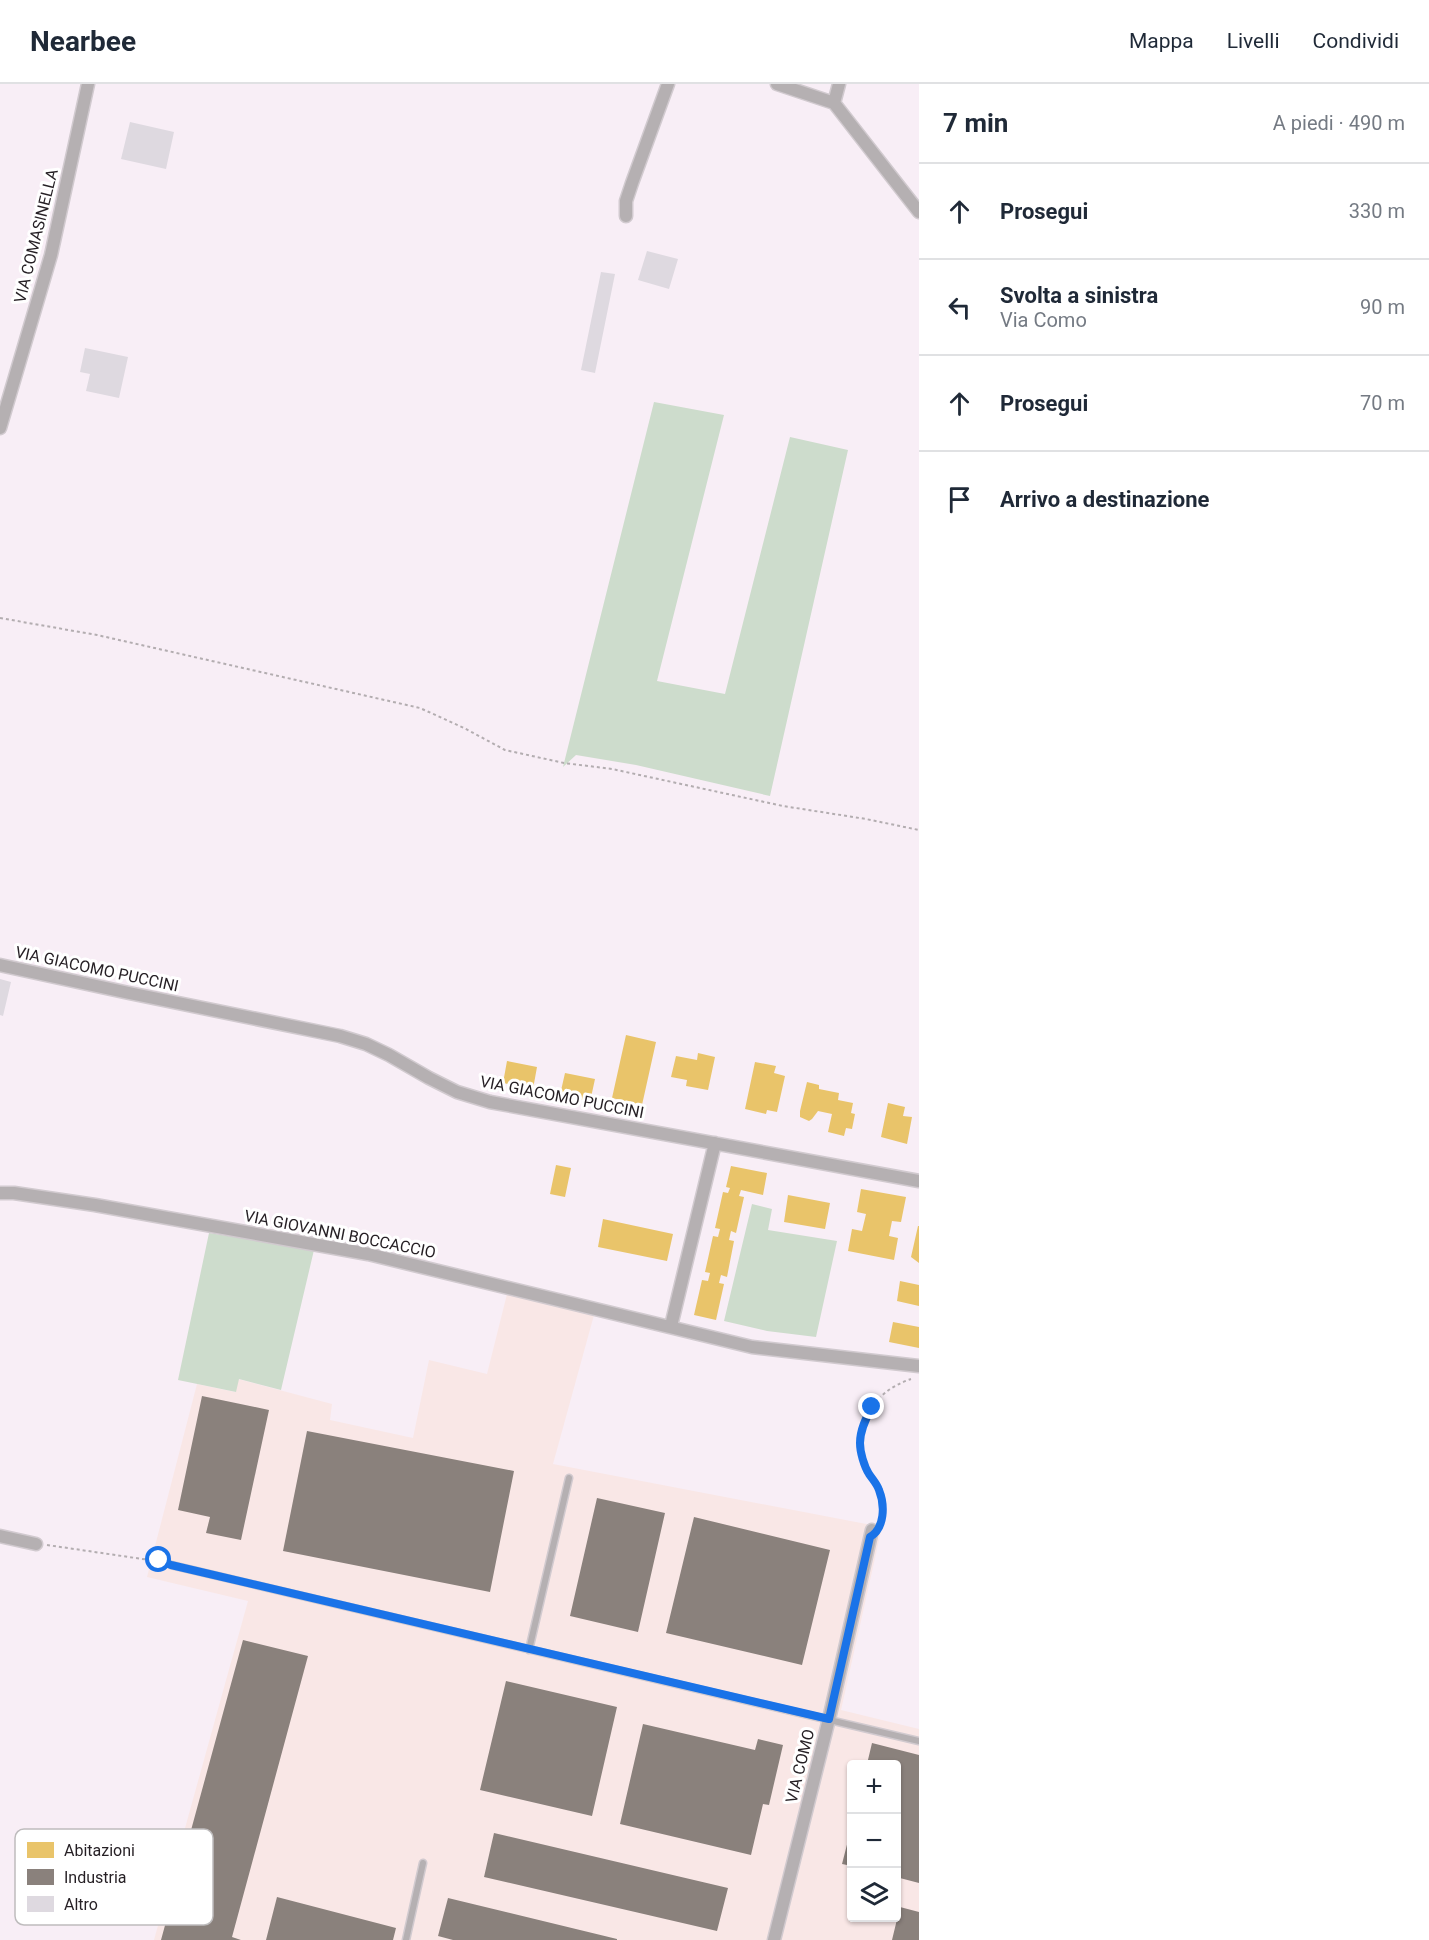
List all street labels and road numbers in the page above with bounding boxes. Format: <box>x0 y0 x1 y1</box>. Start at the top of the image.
street label: VIA COMASINELLA <box>10 167 62 305</box>
street label: VIA GIACOMO PUCCINI <box>14 942 180 996</box>
street label: VIA GIACOMO PUCCINI <box>478 1072 646 1122</box>
street label: VIA GIOVANNI BOCCACCIO <box>243 1206 437 1262</box>
street label: VIA COMO <box>782 1727 818 1805</box>

